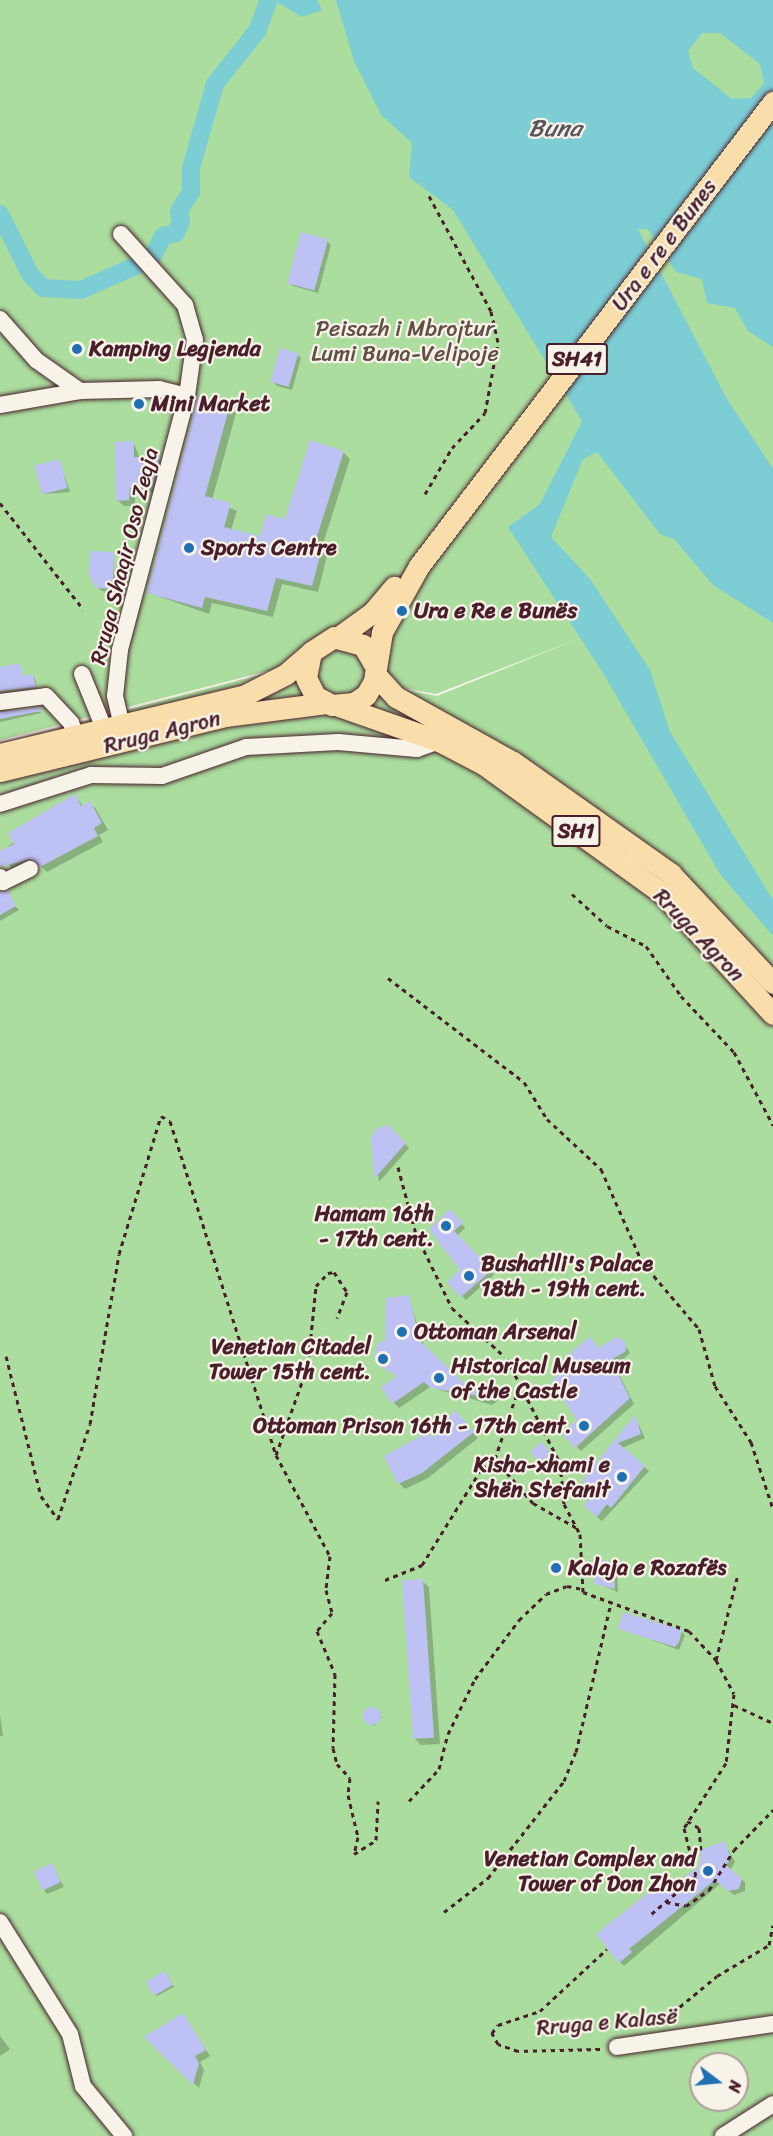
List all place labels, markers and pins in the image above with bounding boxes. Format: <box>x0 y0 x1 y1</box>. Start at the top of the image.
place label: Kamping Legjenda <box>89 336 262 362</box>
marker: Kamping Legjenda <box>70 342 84 356</box>
place label: Mini Market <box>151 391 269 417</box>
marker: Mini Market <box>132 397 146 411</box>
place label: Sports Centre <box>201 535 338 561</box>
marker: Sports Centre <box>182 541 196 555</box>
place label: Ura e Re e Bunës <box>414 598 578 624</box>
marker: Ura e Re e Bunës <box>395 604 409 618</box>
place label: Hamam 16th - 17th cent. <box>314 1200 434 1252</box>
marker: Hamam 16th - 17th cent. <box>439 1219 453 1233</box>
place label: Bushatlli's Palace 18th - 19th cent. <box>481 1250 653 1302</box>
marker: Bushatlli's Palace 18th - 19th cent. <box>462 1269 476 1283</box>
place label: Ottoman Arsenal <box>414 1319 577 1345</box>
marker: Ottoman Arsenal <box>395 1325 409 1339</box>
place label: Venetian Citadel Tower 15th cent. <box>209 1333 371 1384</box>
marker: Venetian Citadel Tower 15th cent. <box>376 1352 390 1366</box>
place label: Historical Museum of the Castle <box>451 1352 633 1404</box>
marker: Historical Museum of the Castle <box>432 1371 446 1385</box>
place label: Ottoman Prison 16th - 17th cent. <box>252 1413 572 1439</box>
marker: Ottoman Prison 16th - 17th cent. <box>577 1419 591 1433</box>
place label: Kisha-xhami e Shën Stefanit <box>473 1451 610 1502</box>
marker: Kisha-xhami e Shën Stefanit <box>615 1470 629 1484</box>
place label: Kalaja e Rozafës <box>568 1555 727 1581</box>
marker: Kalaja e Rozafës <box>549 1561 563 1575</box>
place label: Venetian Complex and Tower of Don Zhon <box>483 1845 696 1897</box>
marker: Venetian Complex and Tower of Don Zhon <box>701 1864 715 1878</box>

